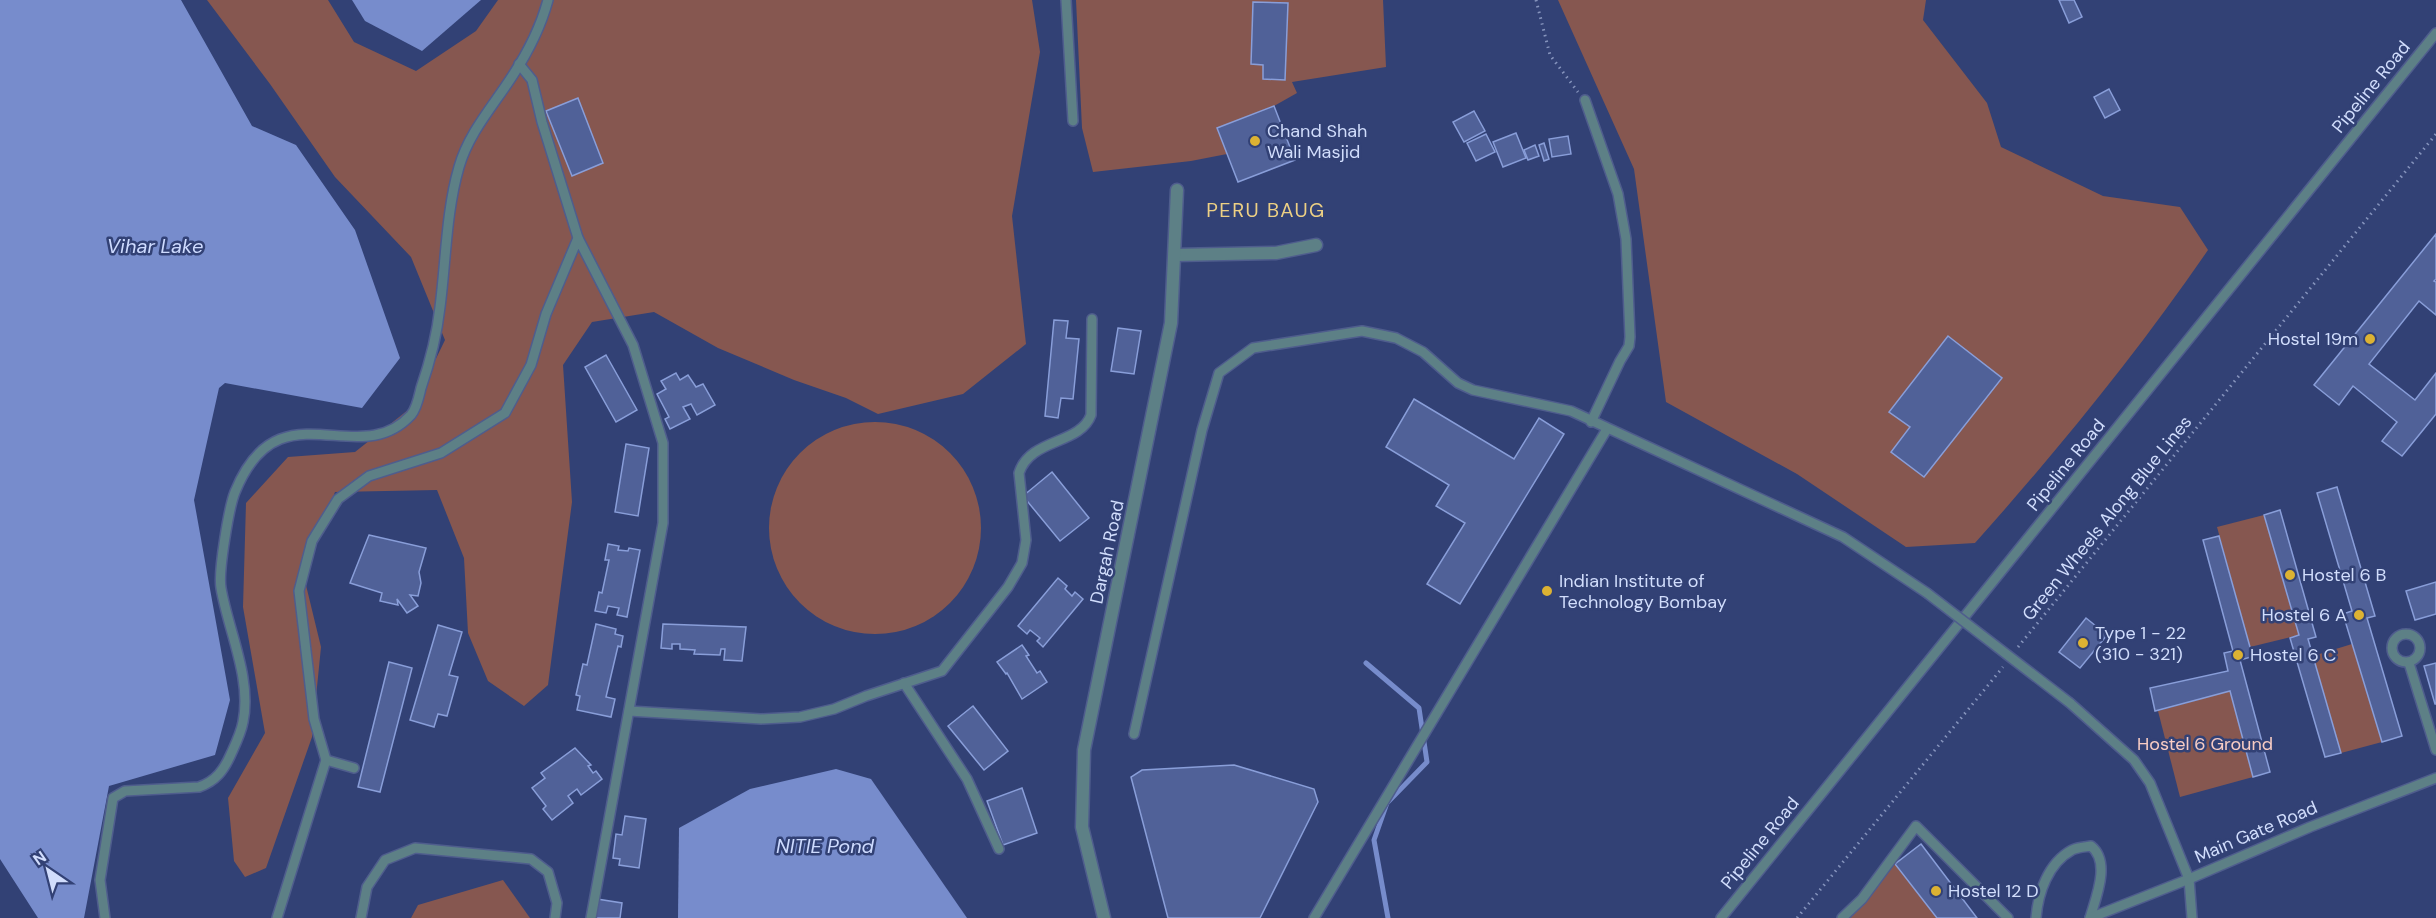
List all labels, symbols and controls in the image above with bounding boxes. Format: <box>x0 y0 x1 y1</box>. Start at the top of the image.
street label: Pipeline Road <box>2326 36 2416 138</box>
place label: Chand Shah Wali Masjid <box>1267 119 1367 164</box>
marker: Chand Shah Wali Masjid <box>1248 134 1262 148</box>
district label: PERU BAUG <box>1206 197 1326 223</box>
water label: Vihar Lake <box>107 233 203 259</box>
place label: Hostel 19m <box>2268 327 2358 351</box>
marker: Hostel 19m <box>2363 332 2377 346</box>
street label: Green Wheels Along Blue Lines <box>2017 411 2197 625</box>
street label: Pipeline Road <box>2021 414 2111 516</box>
street label: Dargah Road <box>1084 498 1130 606</box>
place label: Hostel 6 B <box>2302 563 2386 587</box>
marker: Hostel 6 B <box>2283 568 2297 582</box>
place label: Indian Institute of Technology Bombay <box>1559 569 1727 614</box>
marker: Indian Institute of Technology Bombay <box>1540 584 1554 598</box>
place label: Hostel 6 A <box>2262 603 2347 627</box>
marker: Hostel 6 A <box>2352 608 2366 622</box>
place label: Type 1 - 22 (310 - 321) <box>2095 621 2186 666</box>
marker: Type 1 - 22 (310 - 321) <box>2076 636 2090 650</box>
place label: Hostel 6 C <box>2250 643 2336 667</box>
marker: Hostel 6 C <box>2231 648 2245 662</box>
park label: Hostel 6 Ground <box>2137 732 2273 756</box>
street label: Pipeline Road <box>1715 792 1805 894</box>
street label: Main Gate Road <box>2191 795 2321 869</box>
water label: NITIE Pond <box>776 833 875 859</box>
north arrow <box>18 840 78 900</box>
text: N <box>29 846 50 870</box>
place label: Hostel 12 D <box>1948 879 2039 903</box>
marker: Hostel 12 D <box>1929 884 1943 898</box>

